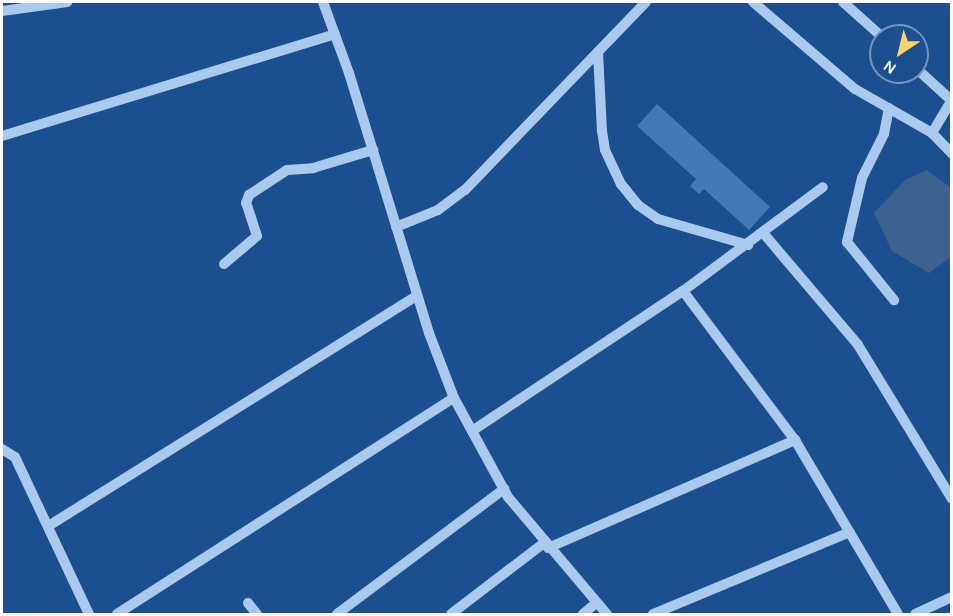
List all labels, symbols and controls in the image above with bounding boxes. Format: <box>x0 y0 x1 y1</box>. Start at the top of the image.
north arrow <box>869 24 929 84</box>
text: N <box>879 56 900 79</box>

